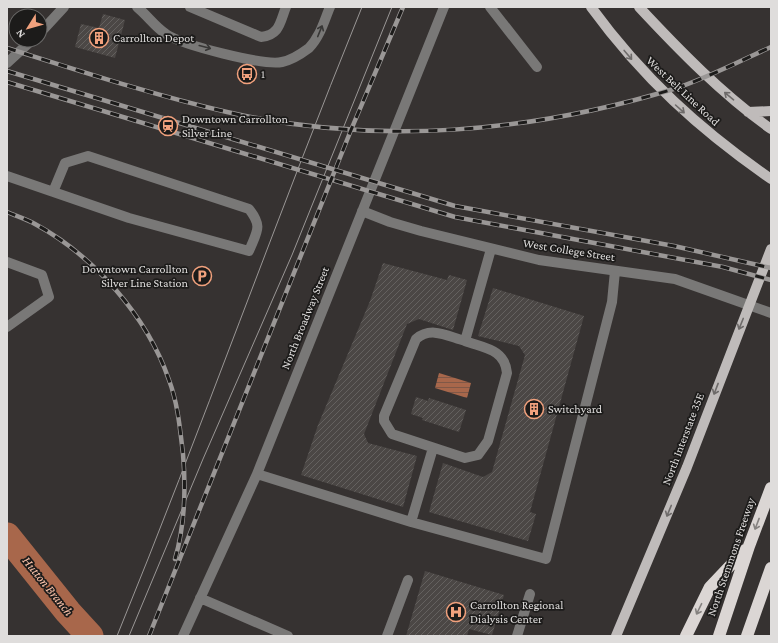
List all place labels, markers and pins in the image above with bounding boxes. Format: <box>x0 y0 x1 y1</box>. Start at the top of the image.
building icon: Carrollton Depot <box>88 27 110 49</box>
place label: Carrollton Depot <box>113 31 195 45</box>
bus stop icon: 1 <box>236 63 258 85</box>
place label: 1 <box>261 67 265 81</box>
place label: Downtown Carrollton Silver Line <box>182 112 289 140</box>
station icon: Downtown Carrollton Silver Line <box>157 115 179 137</box>
place label: Downtown Carrollton Silver Line Station <box>82 262 189 290</box>
parking icon: Downtown Carrollton Silver Line Station <box>191 265 213 287</box>
building icon: Switchyard <box>523 398 545 420</box>
place label: Switchyard <box>548 402 603 416</box>
place label: Carrollton Regional Dialysis Center <box>470 598 563 626</box>
hospital icon: Carrollton Regional Dialysis Center <box>445 601 467 623</box>

